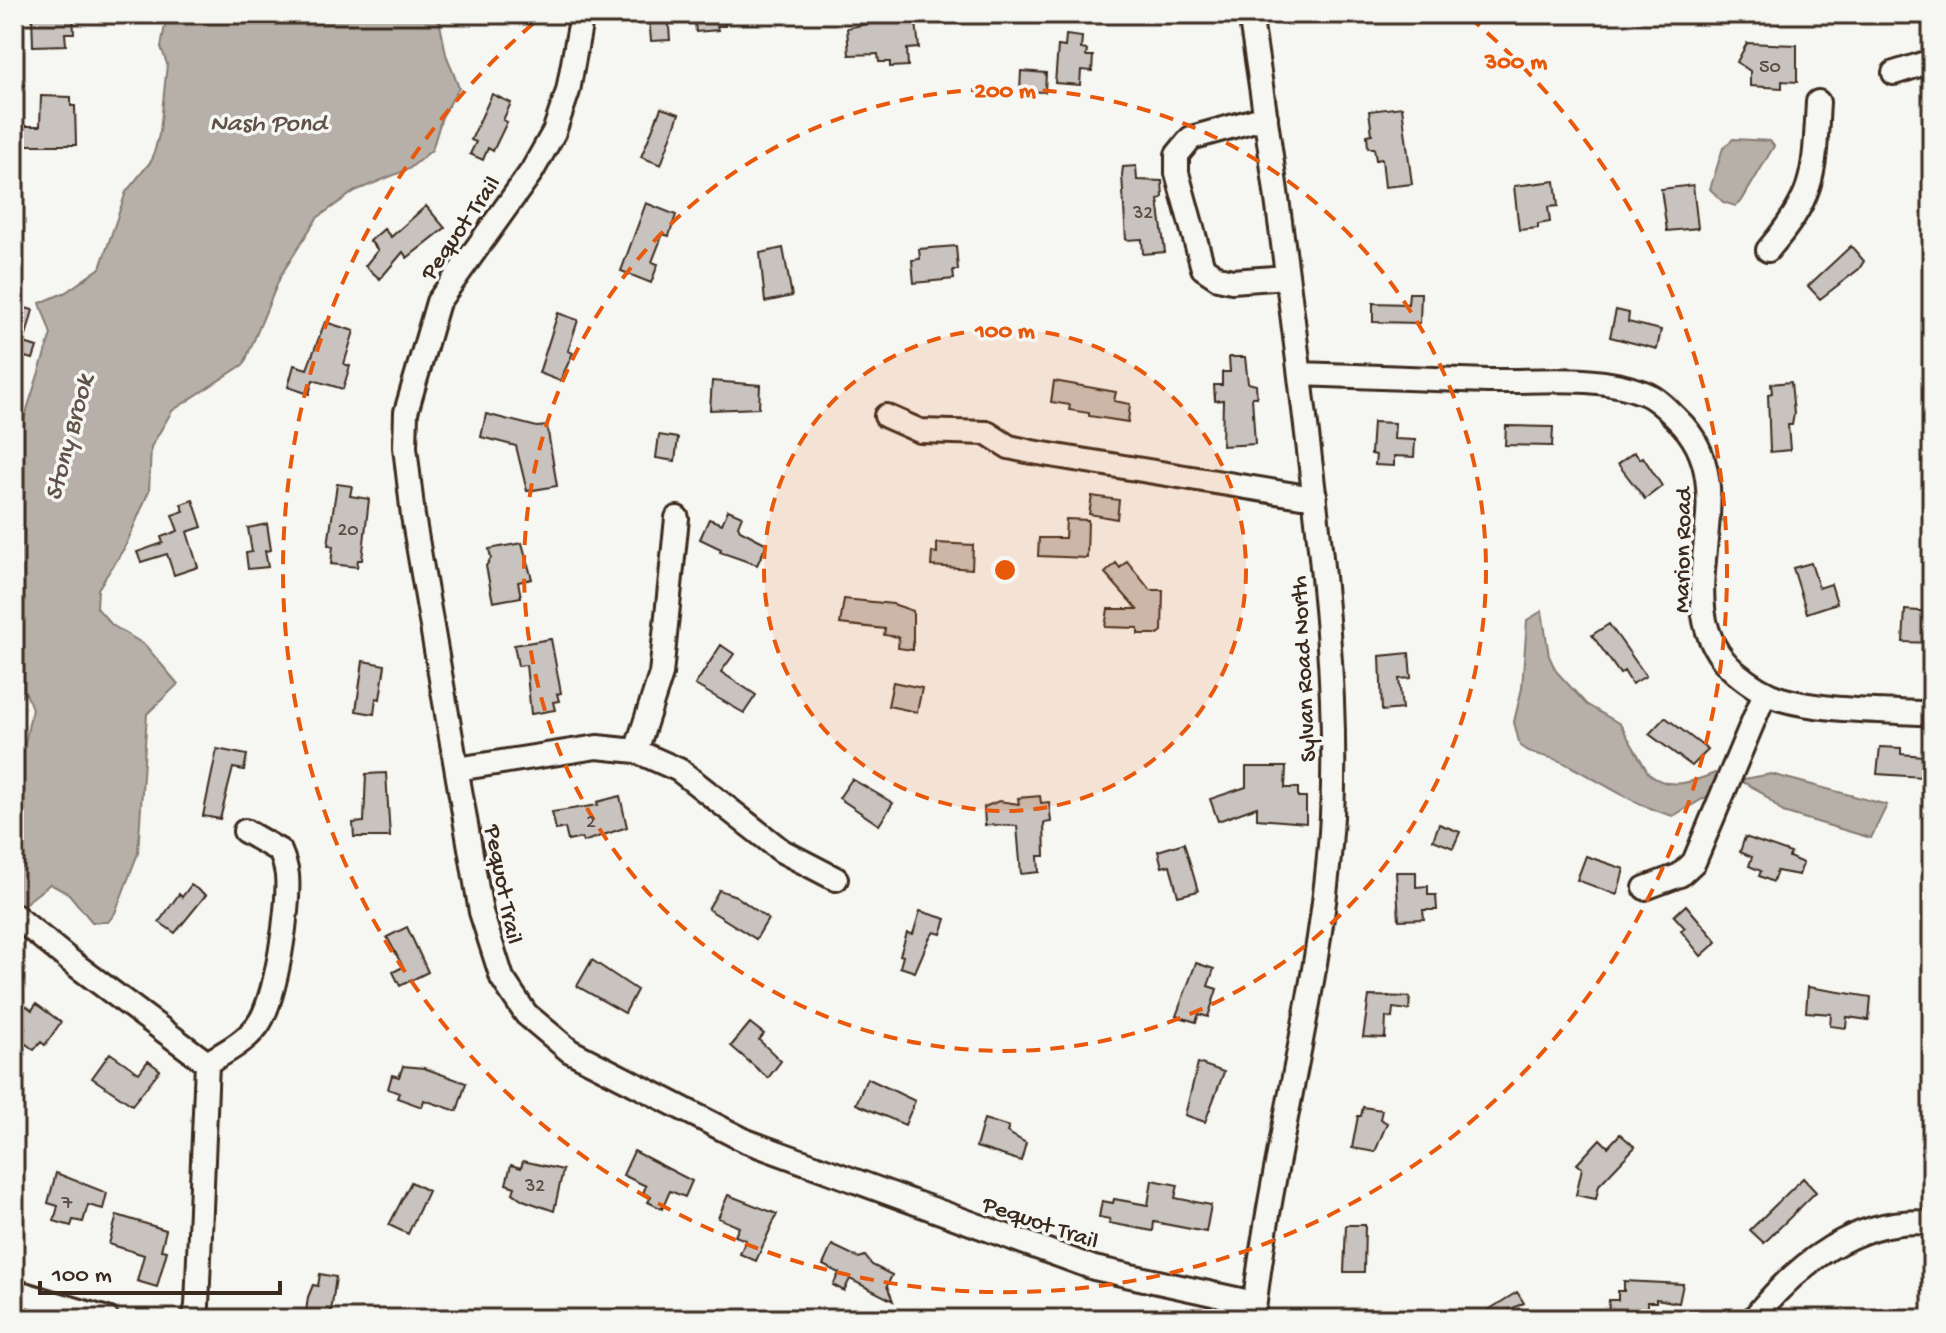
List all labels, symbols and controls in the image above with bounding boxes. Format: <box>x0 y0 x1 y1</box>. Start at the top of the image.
text: 300 m <box>1484 49 1547 78</box>
house number: 50 <box>1759 57 1781 80</box>
text: 200 m <box>974 78 1036 107</box>
water label: Nash Pond <box>210 110 329 141</box>
street label: Pequot Trail <box>415 171 508 288</box>
house number: 32 <box>1132 203 1153 226</box>
text: 100 m <box>974 318 1035 347</box>
water label: Stony Brook <box>40 370 104 504</box>
street label: Marion Road <box>1669 485 1700 613</box>
house number: 20 <box>337 520 359 543</box>
centre of rings <box>991 556 1019 584</box>
street label: Sylvan Road North <box>1286 575 1325 763</box>
house number: 2 <box>586 812 596 835</box>
street label: Pequot Trail <box>476 822 527 947</box>
house number: 32 <box>524 1176 545 1199</box>
street label: Pequot Trail <box>977 1191 1102 1258</box>
house number: 7 <box>61 1193 73 1216</box>
scale bar <box>40 1245 280 1295</box>
text: 100 m <box>51 1262 112 1291</box>

